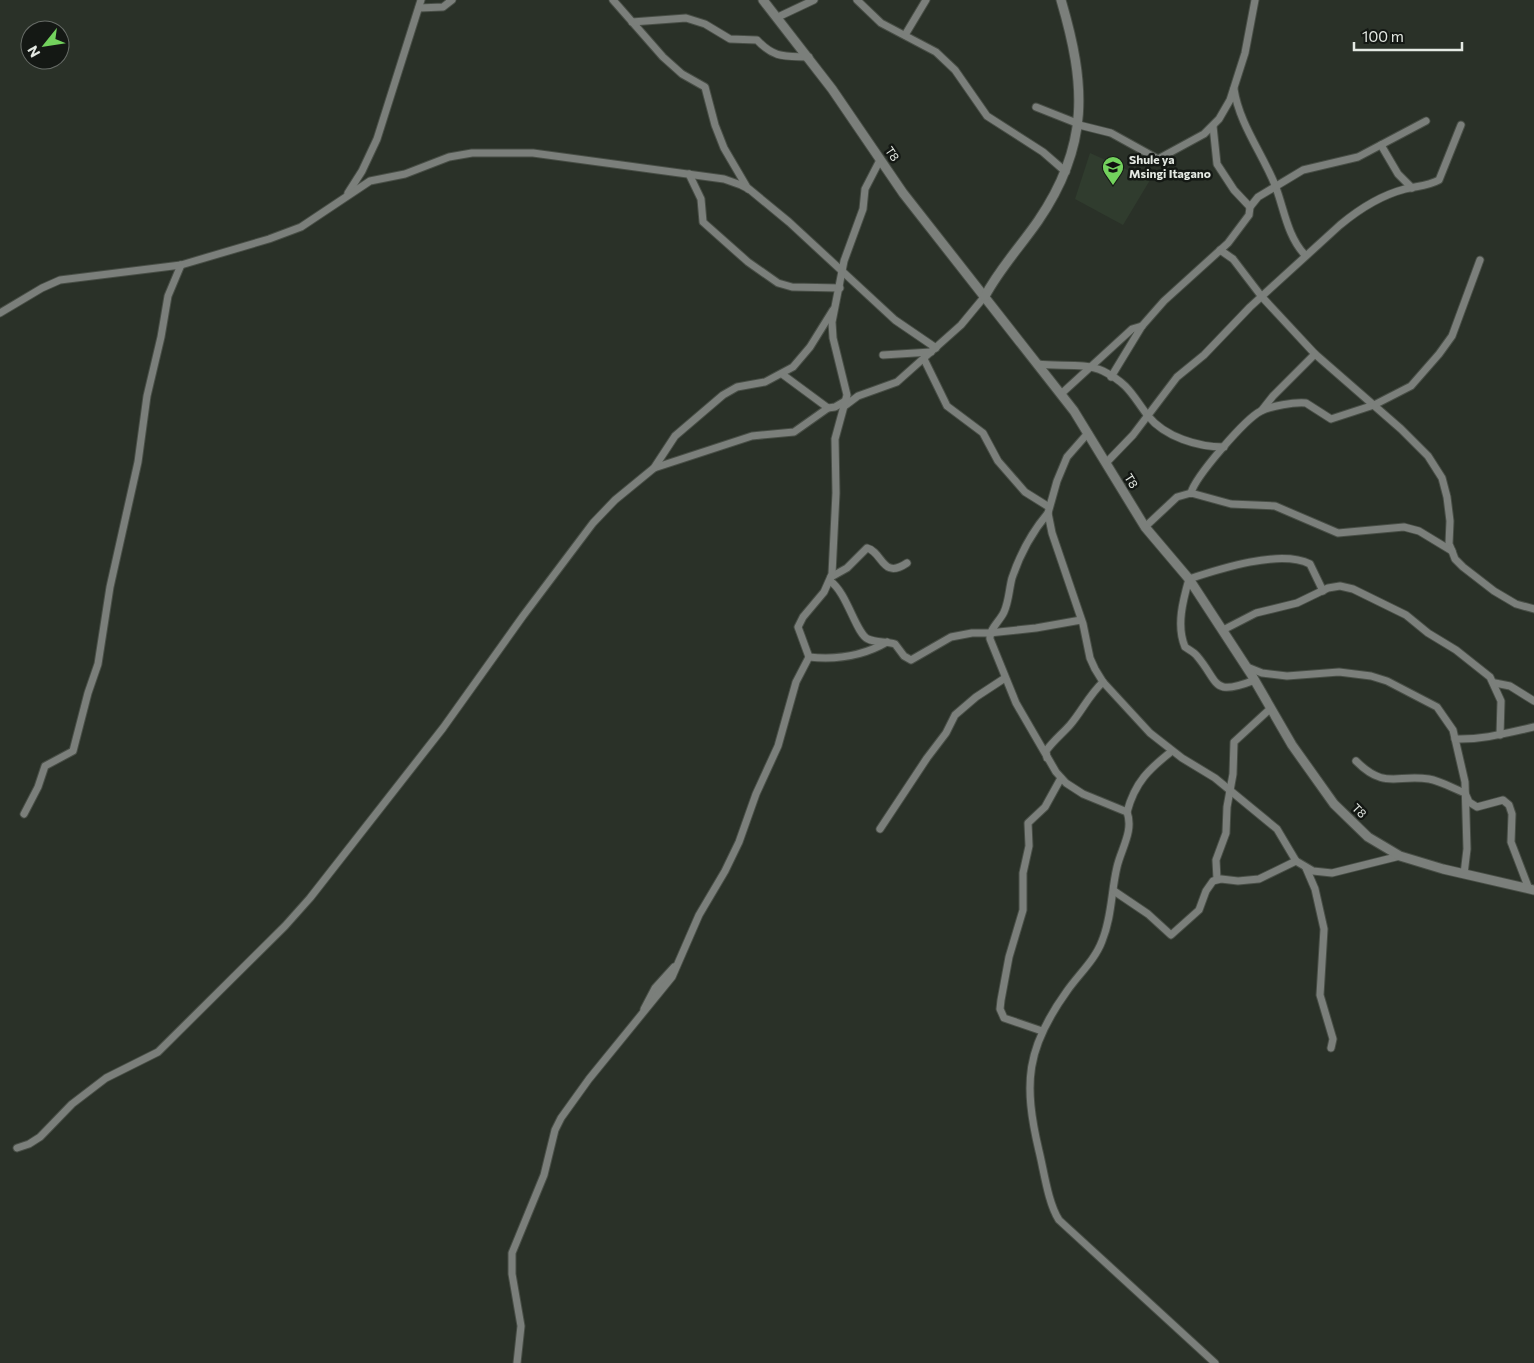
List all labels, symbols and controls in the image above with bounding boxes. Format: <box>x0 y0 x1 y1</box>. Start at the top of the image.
north arrow <box>20 20 70 70</box>
scale bar <box>1354 20 1462 52</box>
text: 100 m <box>1362 27 1404 45</box>
text: N <box>23 43 43 61</box>
street label: T8 <box>883 143 903 163</box>
place label: Shule ya Msingi Itagano <box>1129 152 1211 180</box>
school or university icon: Shule ya Msingi Itagano <box>1101 155 1125 186</box>
street label: T8 <box>1122 471 1142 490</box>
street label: T8 <box>1350 800 1370 820</box>

